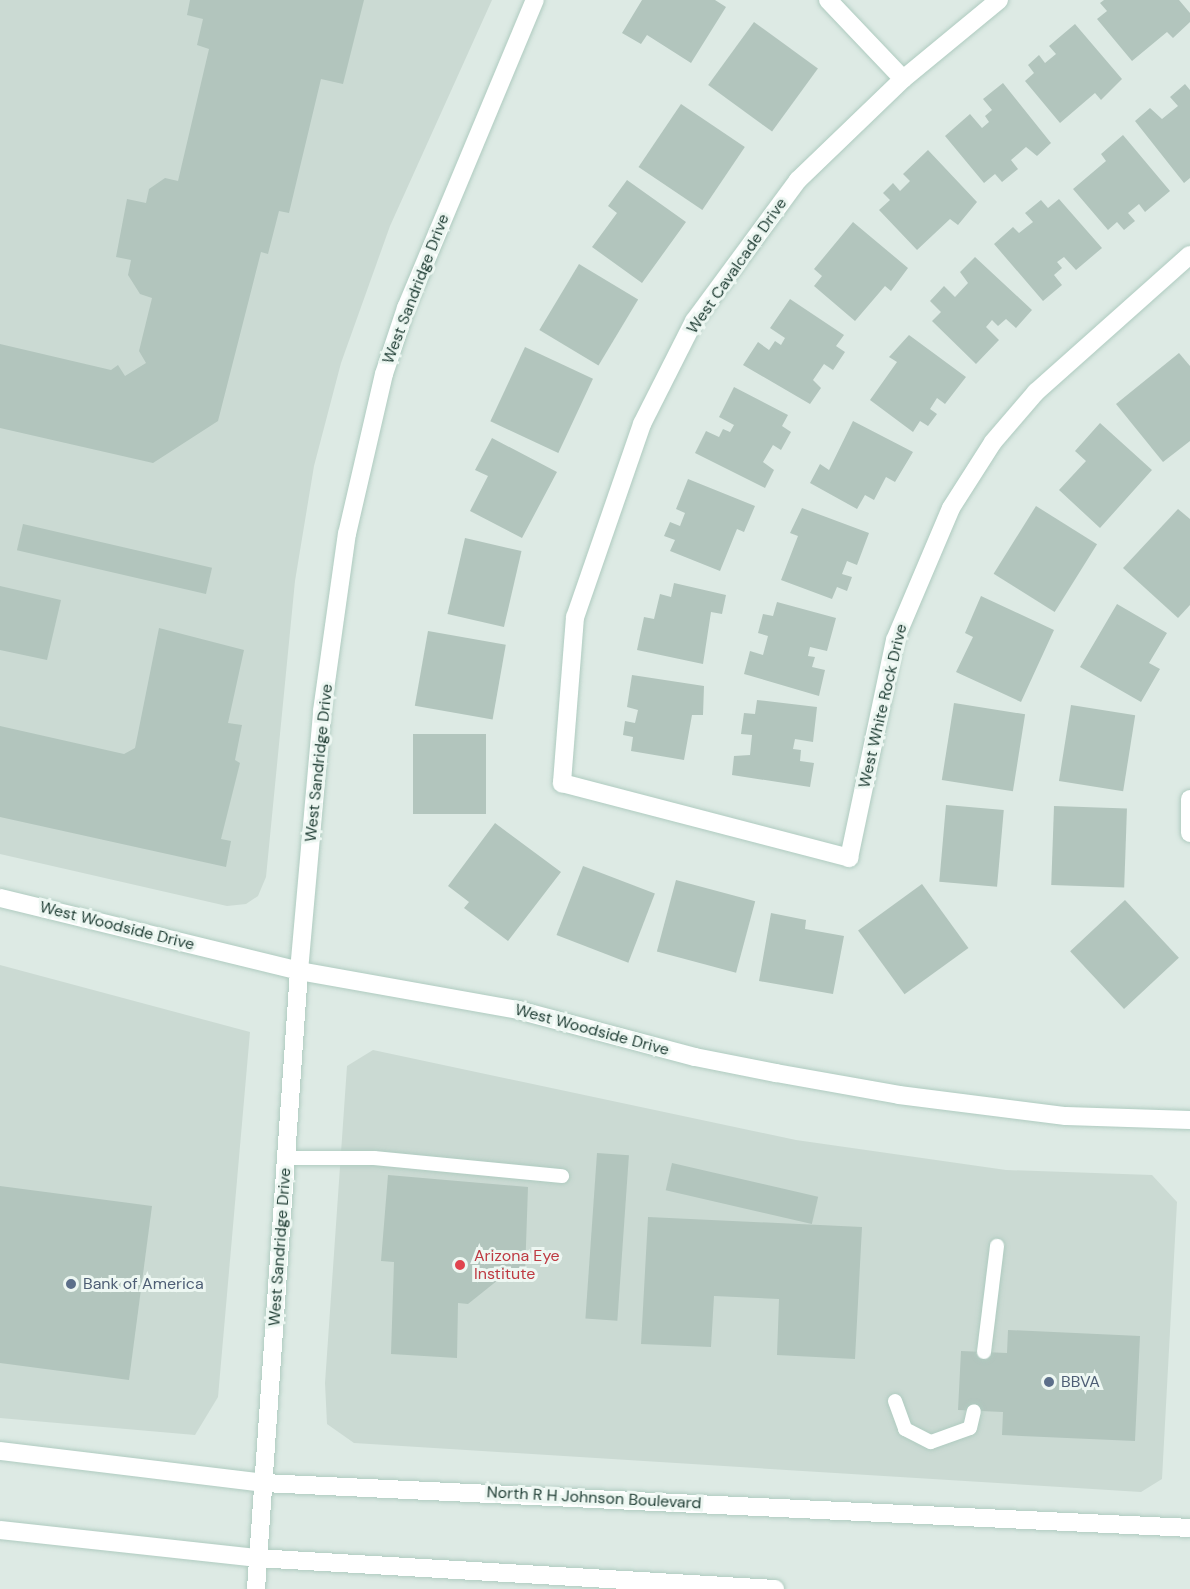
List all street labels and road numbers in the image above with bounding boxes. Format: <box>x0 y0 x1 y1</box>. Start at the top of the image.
street label: West Cavalcade Drive <box>683 194 791 338</box>
street label: West Sandridge Drive <box>379 211 453 367</box>
street label: West White Rock Drive <box>855 622 911 790</box>
street label: West Sandridge Drive <box>301 683 337 843</box>
street label: West Woodside Drive <box>38 897 196 955</box>
street label: West Woodside Drive <box>513 1000 671 1060</box>
street label: West Sandridge Drive <box>265 1167 295 1327</box>
street label: North R H Johnson Boulevard <box>486 1483 702 1513</box>

